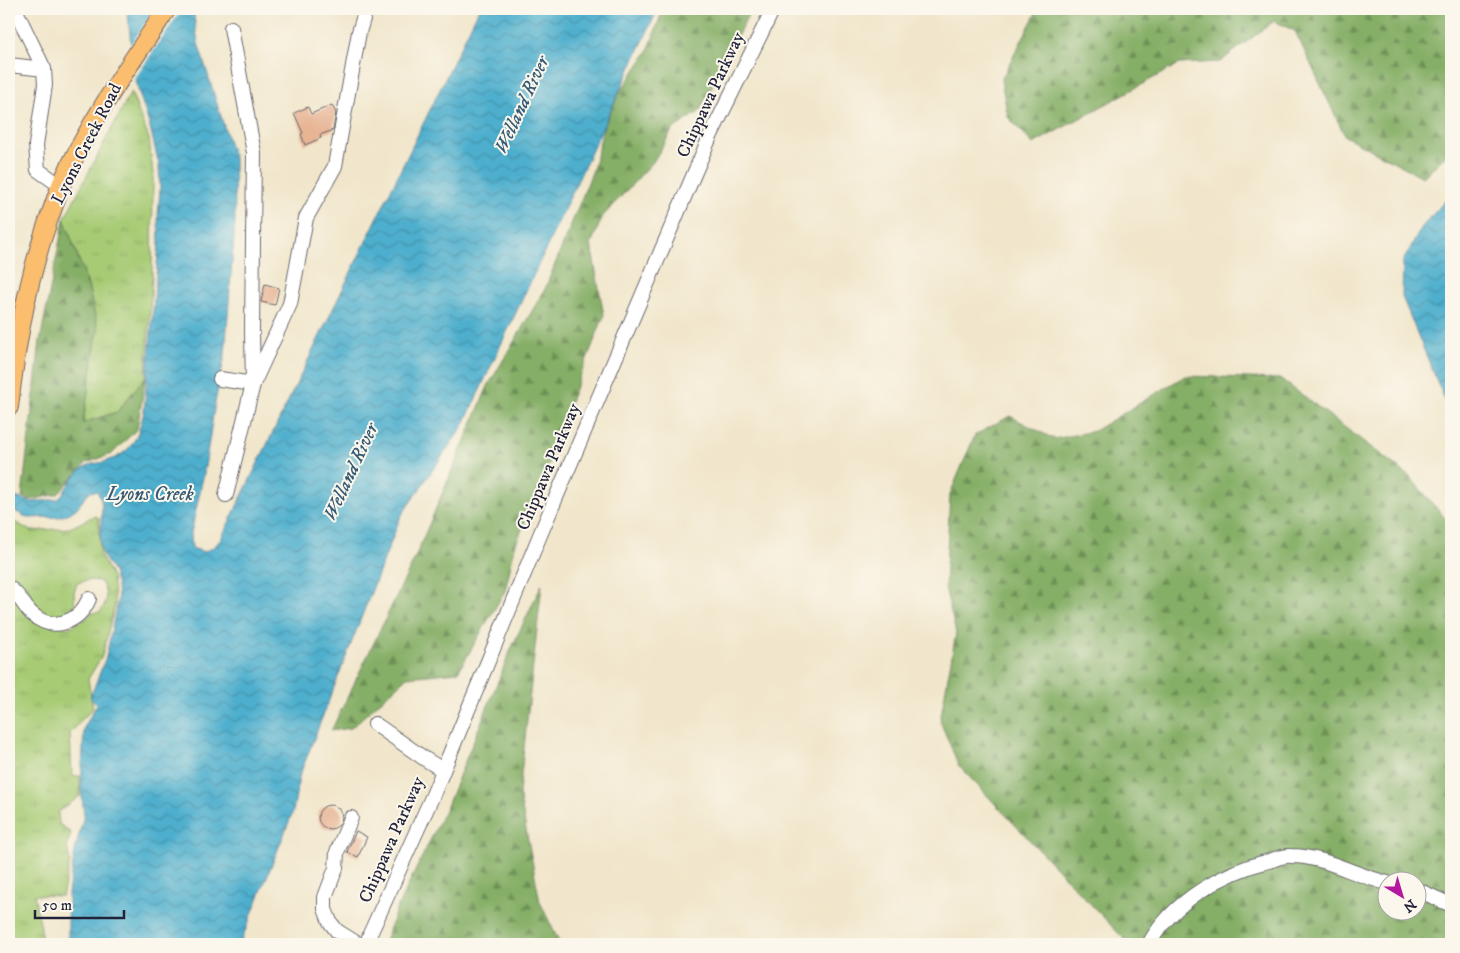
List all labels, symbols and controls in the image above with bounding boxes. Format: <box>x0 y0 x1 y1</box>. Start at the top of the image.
street label: Chippawa Parkway <box>672 28 750 161</box>
water label: Welland River <box>489 51 555 157</box>
street label: Lyons Creek Road <box>47 80 127 208</box>
street label: Chippawa Parkway <box>512 400 586 534</box>
water label: Welland River <box>318 418 384 524</box>
water label: Lyons Creek <box>105 483 194 506</box>
street label: Chippawa Parkway <box>354 773 430 907</box>
north arrow <box>1378 870 1428 920</box>
scale bar <box>35 888 124 920</box>
text: N <box>1399 895 1419 916</box>
text: 50 m <box>42 896 72 915</box>

